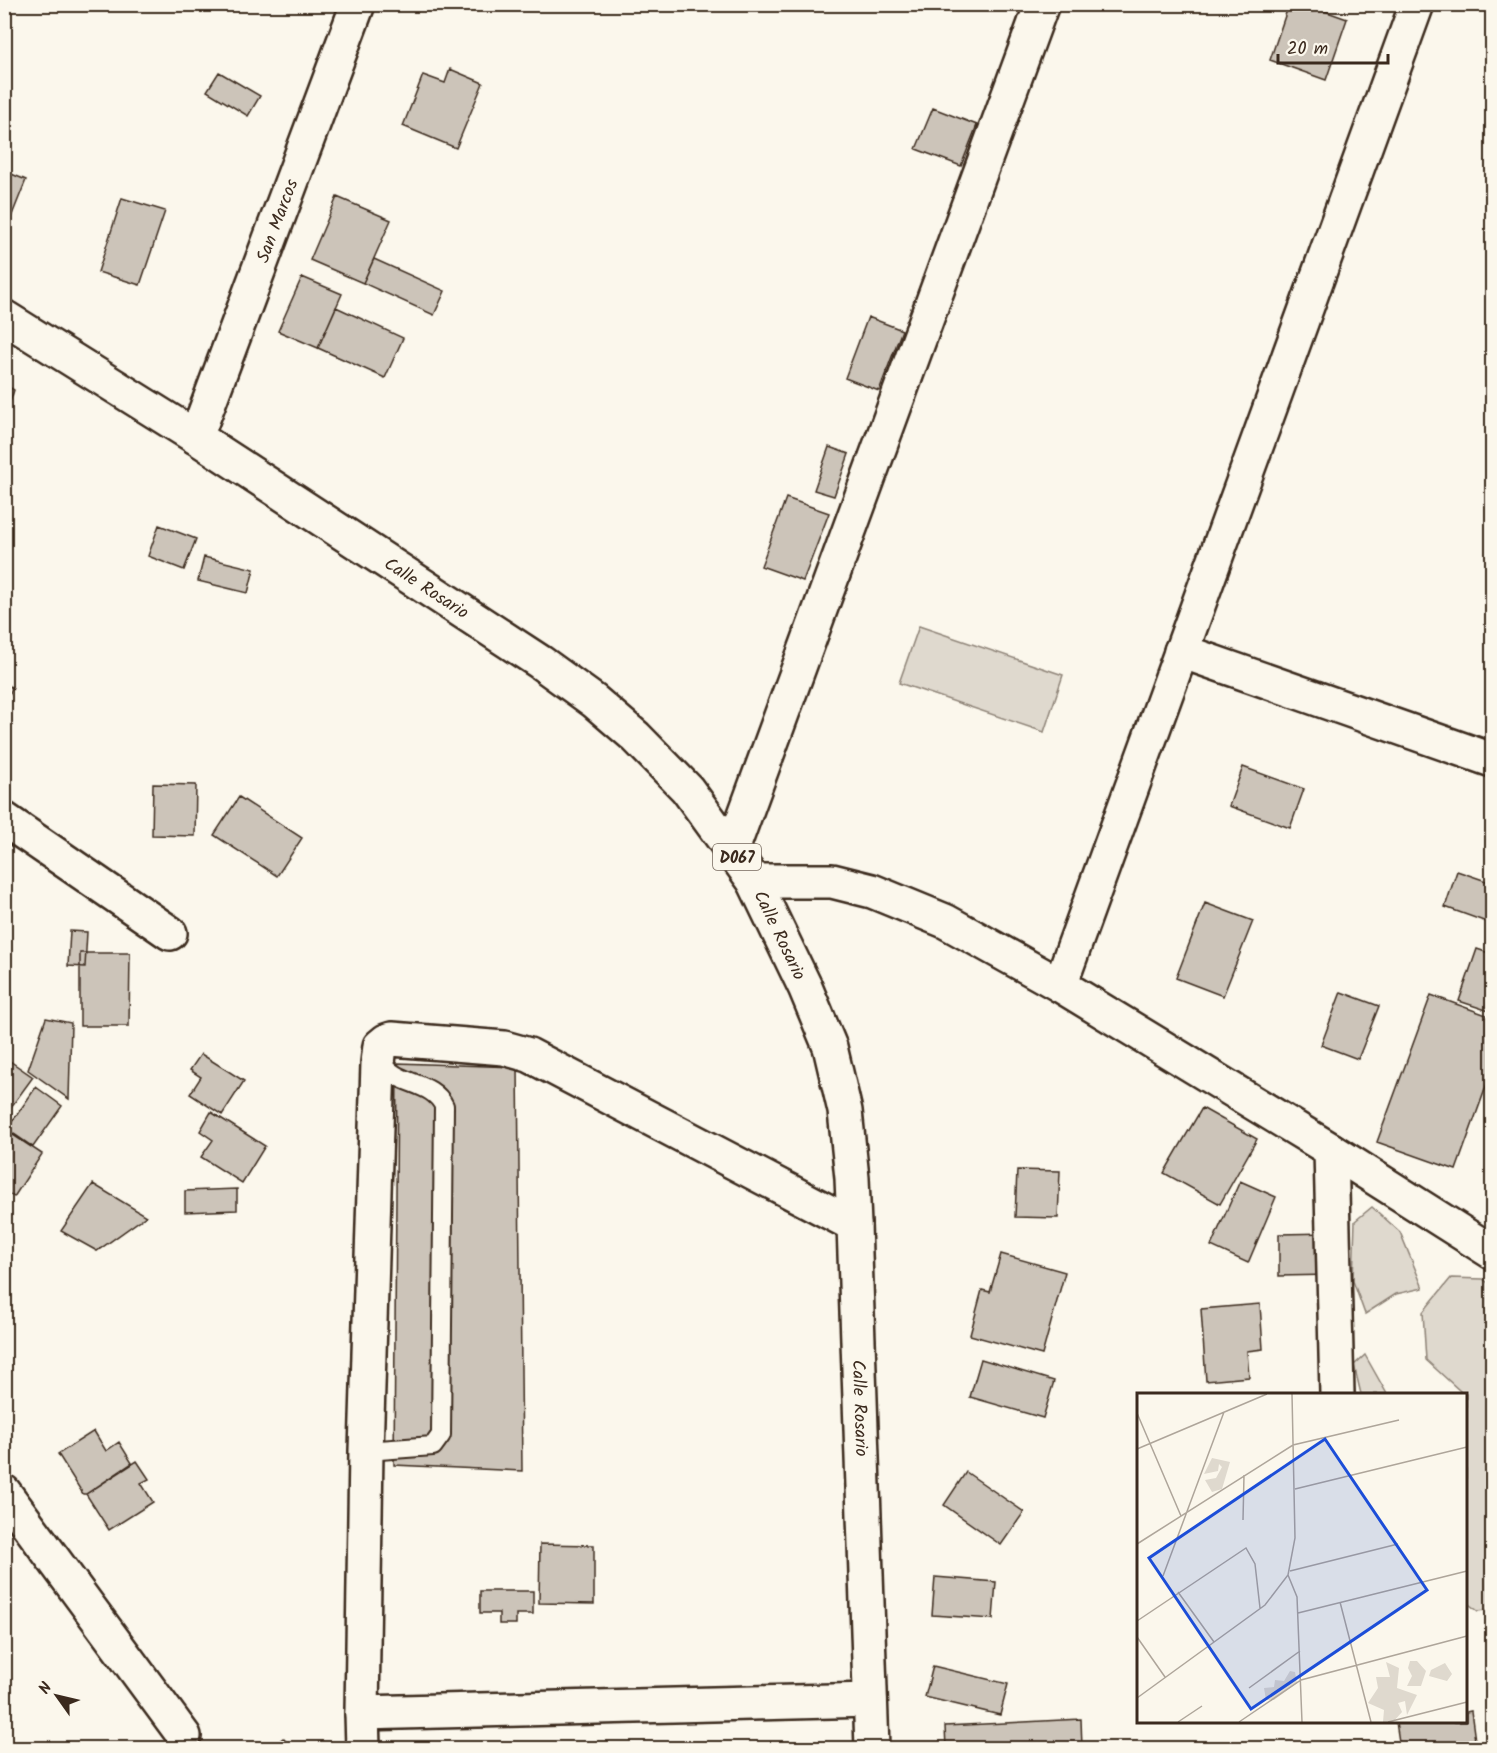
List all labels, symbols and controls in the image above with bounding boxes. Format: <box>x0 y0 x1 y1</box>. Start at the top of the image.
scale bar <box>1278 27 1388 65</box>
text: 20 m <box>1287 35 1328 64</box>
street label: San Marcos <box>249 175 307 267</box>
street label: Calle Rosario <box>377 551 474 628</box>
road number: D067 <box>713 844 761 870</box>
street label: Calle Rosario <box>745 886 813 986</box>
street label: Calle Rosario <box>843 1359 875 1457</box>
inset map <box>1137 1393 1467 1723</box>
north arrow <box>27 1666 87 1726</box>
text: N <box>33 1677 59 1700</box>

